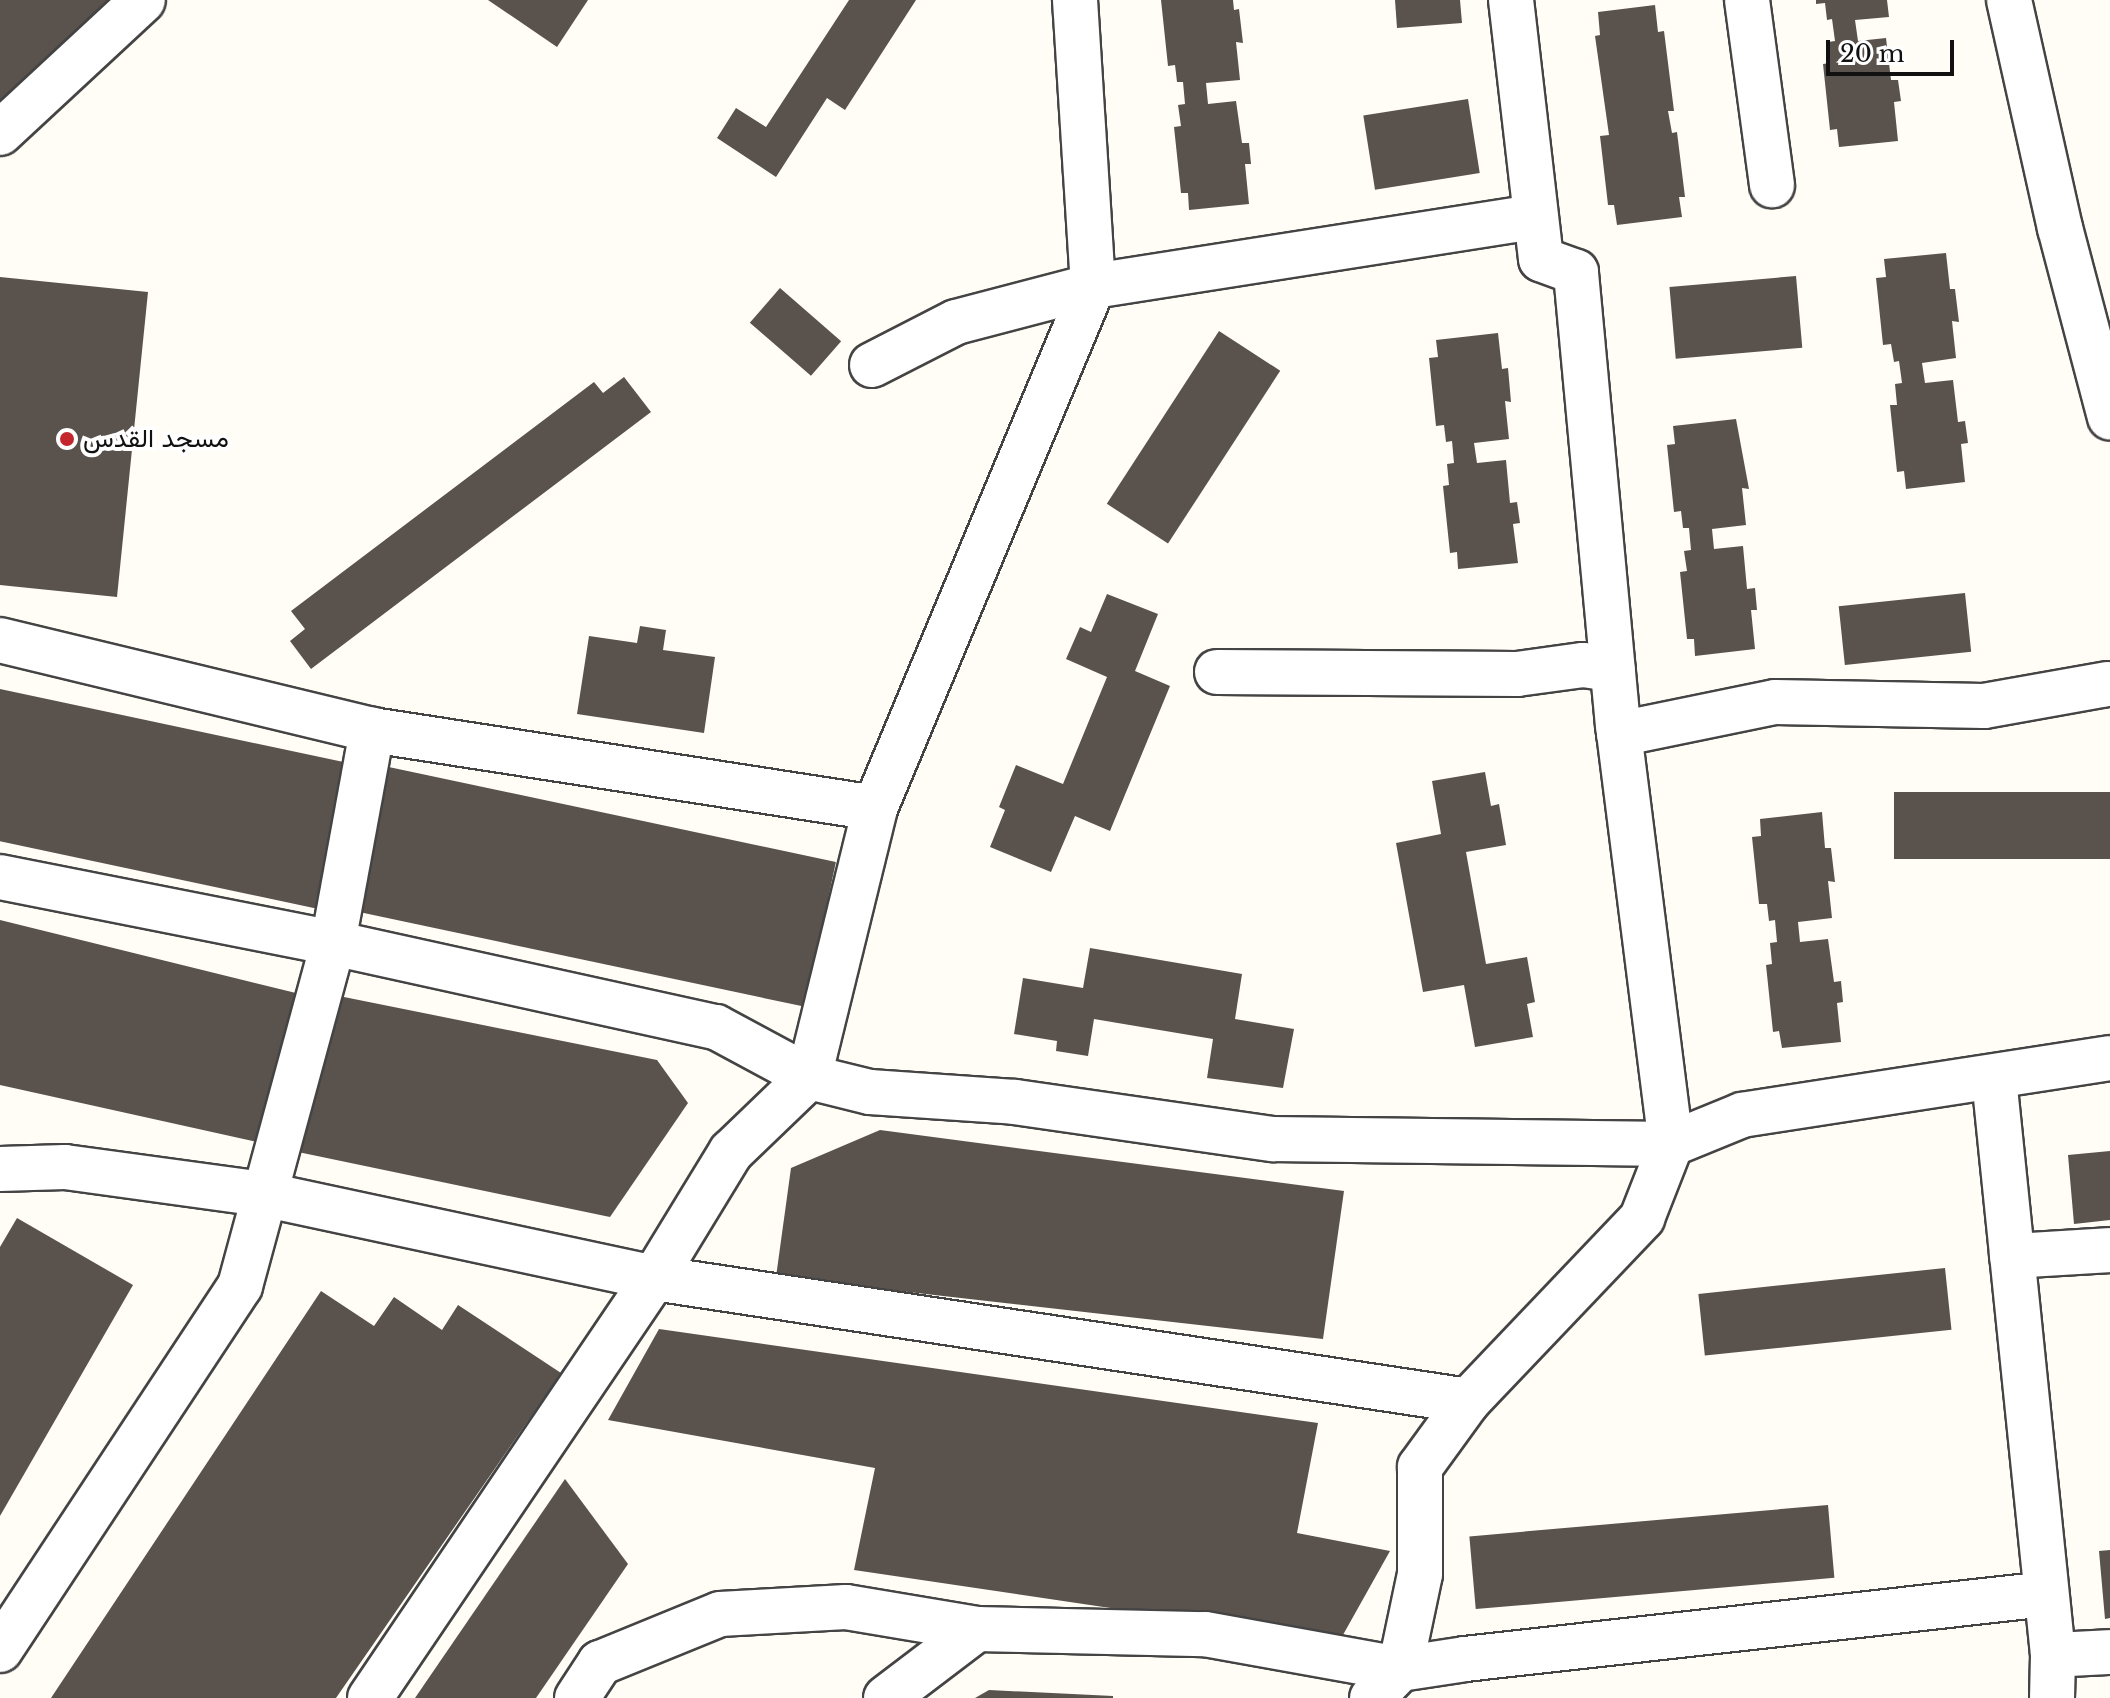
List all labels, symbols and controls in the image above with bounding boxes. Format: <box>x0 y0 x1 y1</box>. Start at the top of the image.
scale bar <box>1830 24 1958 74</box>
text: 20 m <box>1840 39 1905 68</box>
place label: مسجد القدس <box>83 423 229 455</box>
marker: مسجد القدس <box>58 430 76 448</box>

